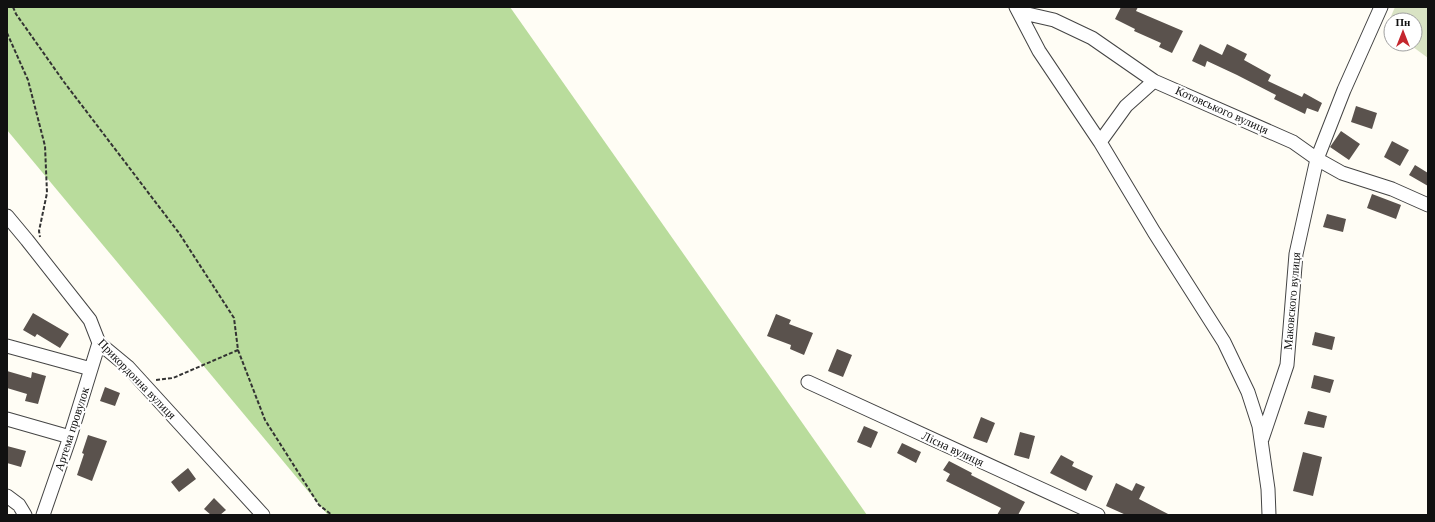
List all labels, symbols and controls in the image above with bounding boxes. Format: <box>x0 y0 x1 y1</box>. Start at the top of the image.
north arrow <box>1383 12 1423 52</box>
text: Пн <box>1396 16 1411 28</box>
street label: Котовського вулиця <box>1173 83 1271 137</box>
street label: Маковского вулиця <box>1281 251 1303 350</box>
street label: Прикордонна вулиця <box>95 336 179 423</box>
street label: Артема провулок <box>52 385 92 473</box>
street label: Лісна вулиця <box>920 429 987 470</box>

